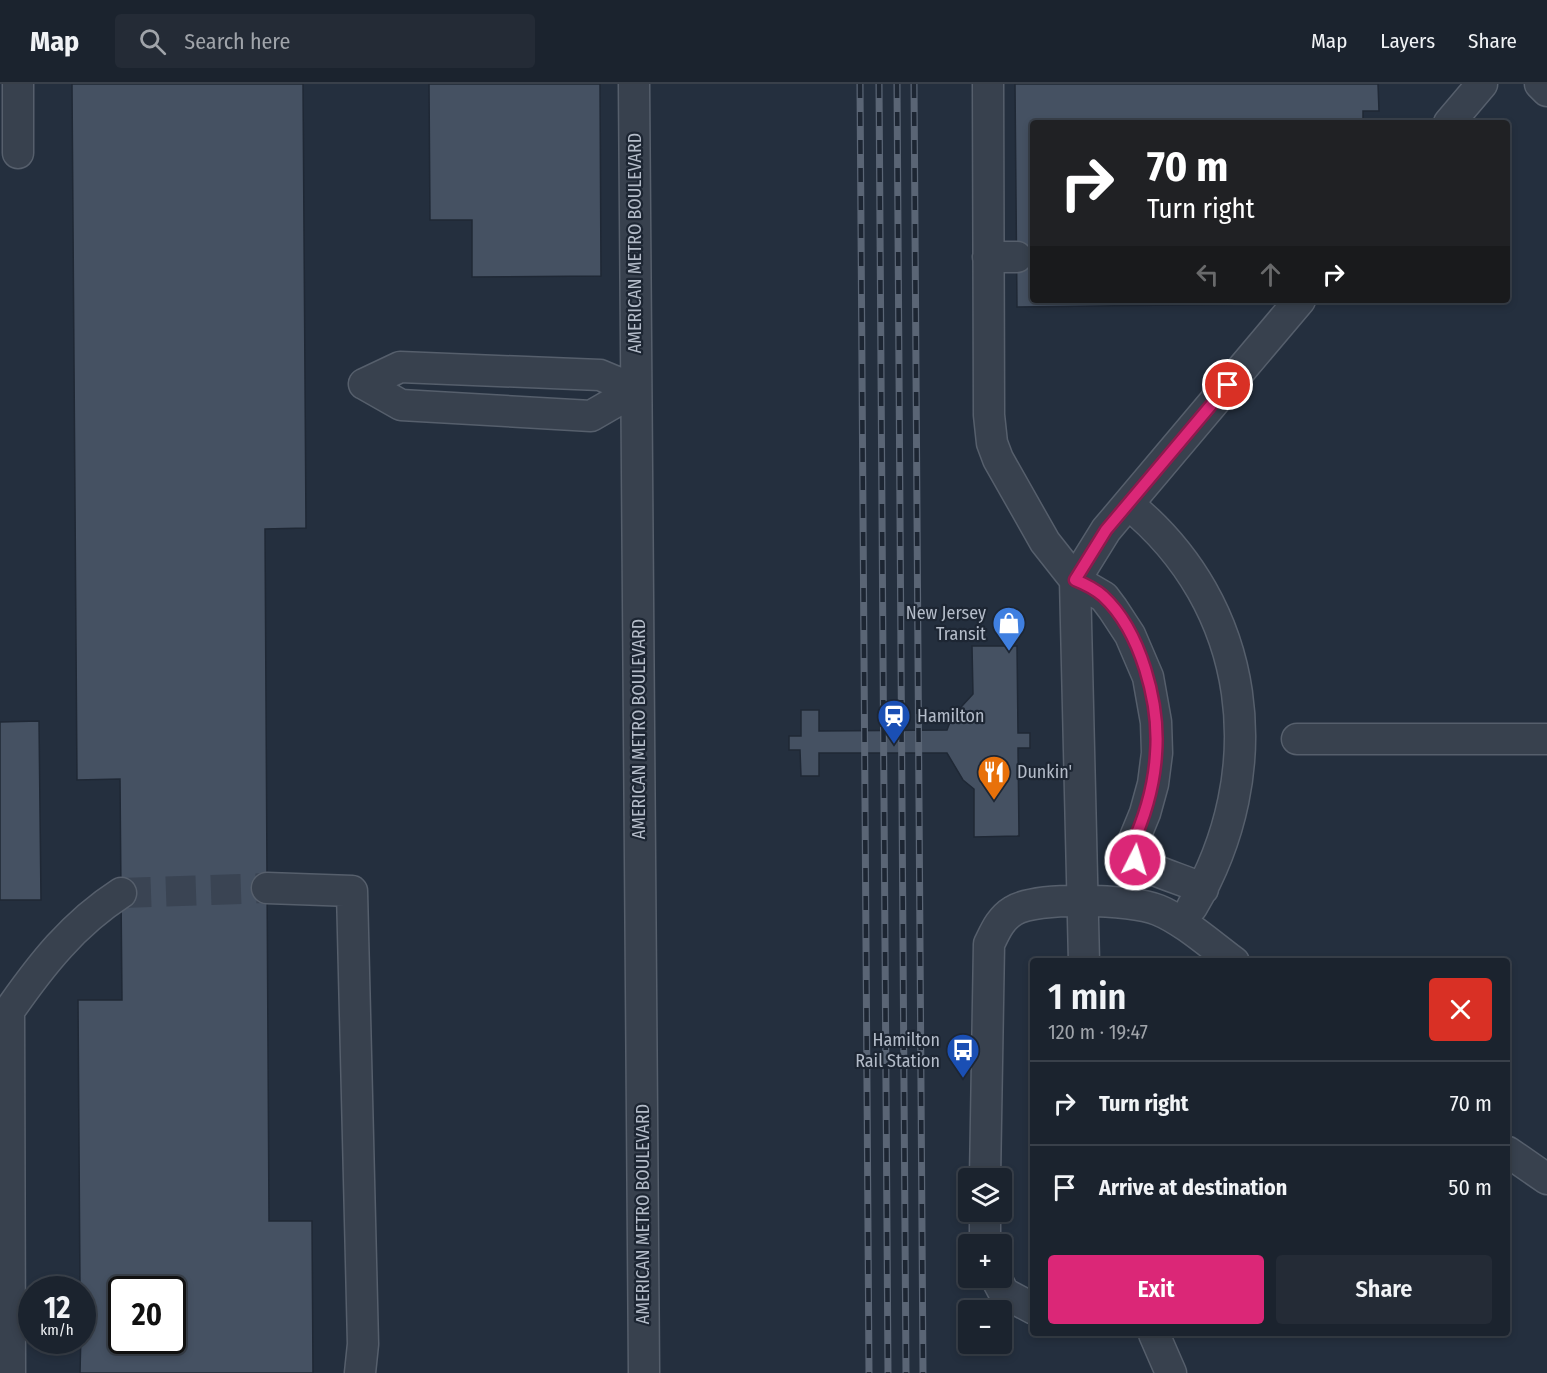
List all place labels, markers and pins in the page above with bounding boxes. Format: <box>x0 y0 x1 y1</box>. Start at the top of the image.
pin <box>1202 359 1253 410</box>
place label: New Jersey Transit <box>906 602 986 645</box>
shop icon: New Jersey Transit <box>991 605 1027 652</box>
station icon: Hamilton <box>876 698 912 745</box>
place label: Hamilton <box>917 705 984 727</box>
restaurant icon: Dunkin' <box>976 754 1012 801</box>
place label: Dunkin' <box>1017 761 1072 783</box>
place label: Hamilton Rail Station <box>855 1029 940 1072</box>
bus stop icon: Hamilton Rail Station <box>945 1032 981 1079</box>

